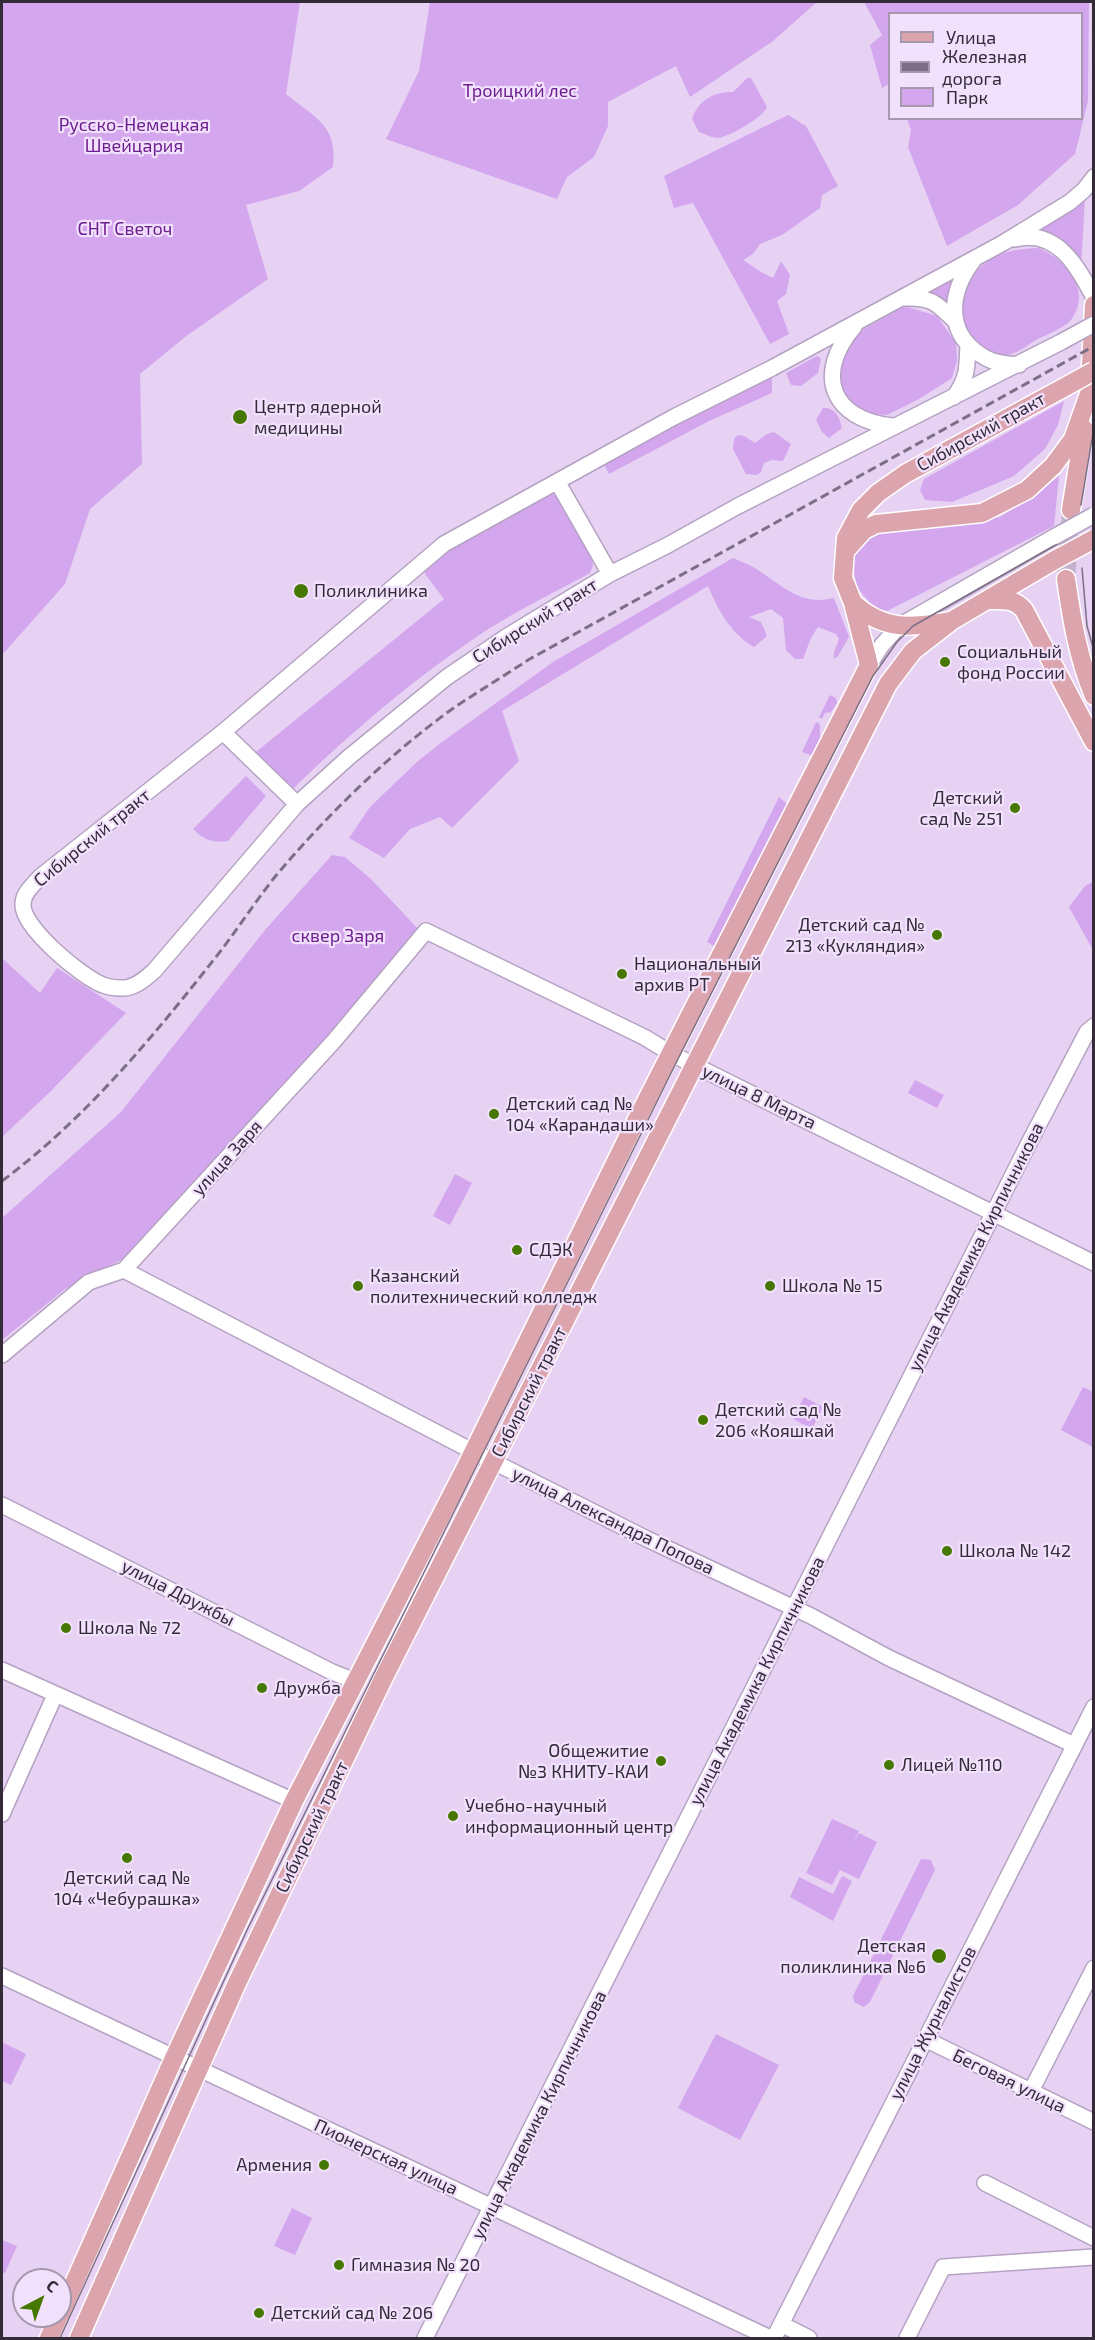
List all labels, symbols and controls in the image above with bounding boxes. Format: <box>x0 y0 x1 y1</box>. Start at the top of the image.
legend <box>888 12 1083 120</box>
text: Улица <box>946 26 996 48</box>
text: Железная дорога <box>942 45 1027 89</box>
park label: Троицкий лес <box>463 80 577 102</box>
text: Парк <box>946 86 988 108</box>
park label: Русско-Немецкая Швейцария <box>59 114 209 156</box>
park label: СНТ Светоч <box>78 218 172 240</box>
street label: Сибирский тракт <box>913 388 1049 476</box>
place label: Центр ядерной медицины <box>254 396 382 438</box>
marker: Центр ядерной медицины <box>231 408 249 426</box>
street label: Сибирский тракт <box>468 574 602 668</box>
place label: Поликлиника <box>314 580 428 602</box>
marker: Поликлиника <box>292 582 310 600</box>
place label: Социальный фонд России <box>957 641 1065 684</box>
marker: Социальный фонд России <box>938 655 952 669</box>
street label: Сибирский тракт <box>29 784 155 892</box>
place label: Детский сад № 251 <box>919 787 1003 830</box>
marker: Детский сад № 251 <box>1008 801 1022 815</box>
place label: Детский сад № 213 «Кукляндия» <box>785 914 925 956</box>
park label: сквер Заря <box>292 925 384 947</box>
marker: Детский сад № 213 «Кукляндия» <box>930 928 944 942</box>
place label: Национальный архив РТ <box>634 953 761 996</box>
marker: Национальный архив РТ <box>615 967 629 981</box>
street label: улица 8 Марта <box>698 1060 820 1134</box>
place label: Детский сад № 104 «Карандаши» <box>506 1093 654 1136</box>
marker: Детский сад № 104 «Карандаши» <box>487 1107 501 1121</box>
street label: улица Заря <box>187 1116 267 1200</box>
street label: улица Академика Кирпичникова <box>904 1119 1048 1375</box>
place label: СДЭК <box>529 1239 573 1261</box>
marker: СДЭК <box>510 1243 524 1257</box>
place label: Казанский политехнический колледж <box>370 1265 597 1308</box>
place label: Школа № 15 <box>782 1275 883 1297</box>
marker: Казанский политехнический колледж <box>351 1279 365 1293</box>
marker: Школа № 15 <box>763 1279 777 1293</box>
street label: Сибирский тракт <box>487 1323 571 1461</box>
place label: Детский сад № 206 «Кояшкай <box>715 1399 842 1442</box>
marker: Детский сад № 206 «Кояшкай <box>696 1413 710 1427</box>
street label: улица Александра Попова <box>508 1463 718 1579</box>
place label: Школа № 142 <box>959 1540 1071 1562</box>
marker: Школа № 142 <box>940 1544 954 1558</box>
street label: улица Академика Кирпичникова <box>685 1553 829 1809</box>
street label: улица Дружбы <box>118 1555 238 1631</box>
place label: Школа № 72 <box>78 1617 181 1639</box>
marker: Школа № 72 <box>59 1621 73 1635</box>
place label: Дружба <box>274 1677 341 1699</box>
marker: Дружба <box>255 1681 269 1695</box>
place label: Общежитие №3 КНИТУ-КАИ <box>518 1740 649 1782</box>
marker: Общежитие №3 КНИТУ-КАИ <box>654 1754 668 1768</box>
place label: Лицей №110 <box>901 1754 1003 1776</box>
street label: Сибирский тракт <box>271 1758 353 1896</box>
marker: Лицей №110 <box>882 1758 896 1772</box>
place label: Учебно-научный информационный центр <box>465 1795 673 1838</box>
marker: Учебно-научный информационный центр <box>446 1809 460 1823</box>
marker: Детский сад № 104 «Чебурашка» <box>120 1851 134 1865</box>
place label: Детский сад № 104 «Чебурашка» <box>54 1867 200 1910</box>
place label: Детская поликлиника №6 <box>780 1935 926 1978</box>
street label: улица Журналистов <box>885 1943 981 2103</box>
marker: Детская поликлиника №6 <box>930 1947 948 1965</box>
street label: улица Академика Кирпичникова <box>467 1987 611 2243</box>
street label: Беговая улица <box>949 2044 1069 2118</box>
street label: Пионерская улица <box>311 2114 461 2200</box>
place label: Армения <box>236 2154 312 2176</box>
marker: Армения <box>317 2158 331 2172</box>
place label: Гимназия № 20 <box>351 2254 480 2276</box>
marker: Гимназия № 20 <box>332 2258 346 2272</box>
north arrow <box>12 2268 72 2328</box>
text: С <box>43 2275 63 2296</box>
place label: Детский сад № 206 <box>271 2302 433 2324</box>
marker: Детский сад № 206 <box>252 2306 266 2320</box>

